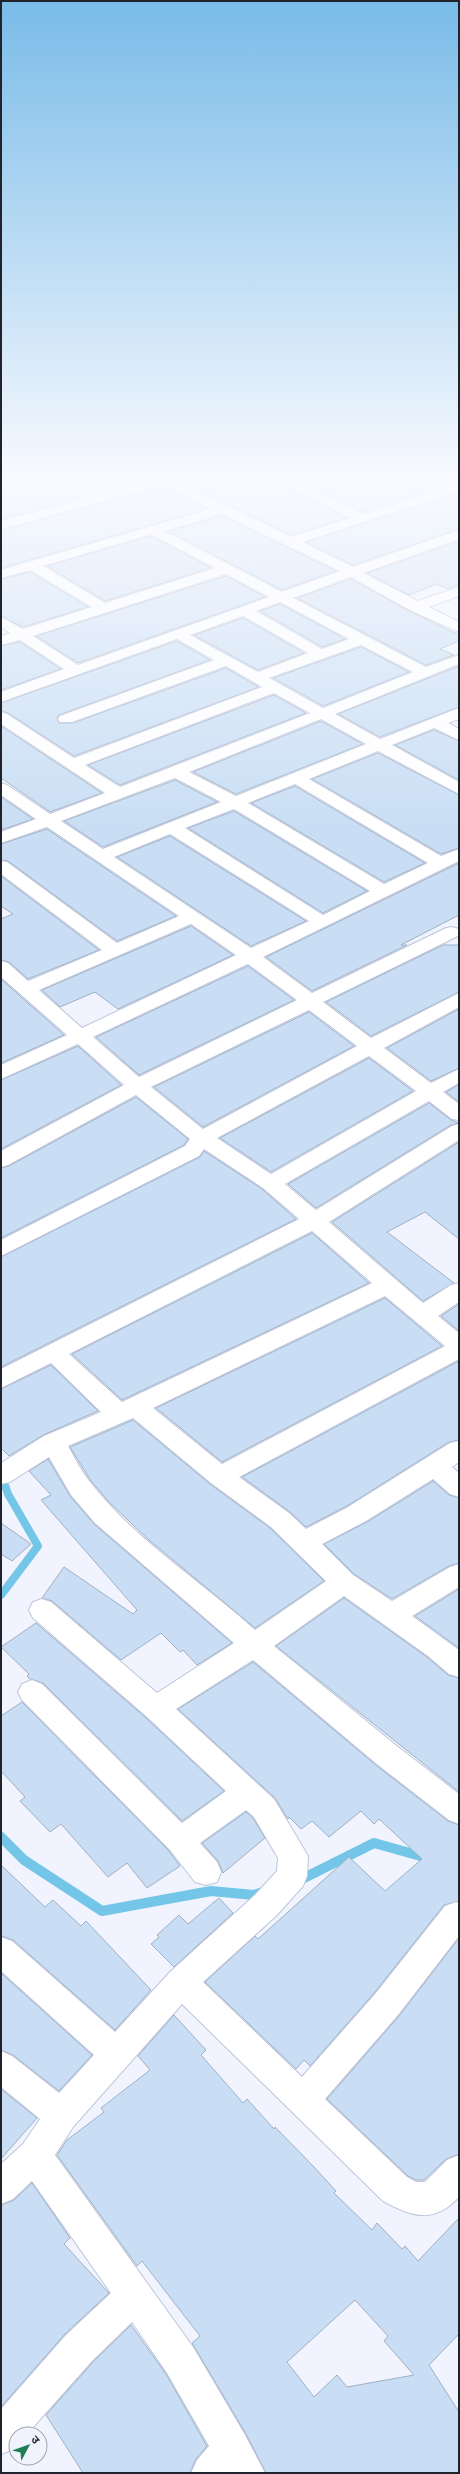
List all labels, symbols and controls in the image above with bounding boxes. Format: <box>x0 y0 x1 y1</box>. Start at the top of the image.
north arrow <box>8 2426 48 2466</box>
text: उ <box>28 2432 43 2447</box>

